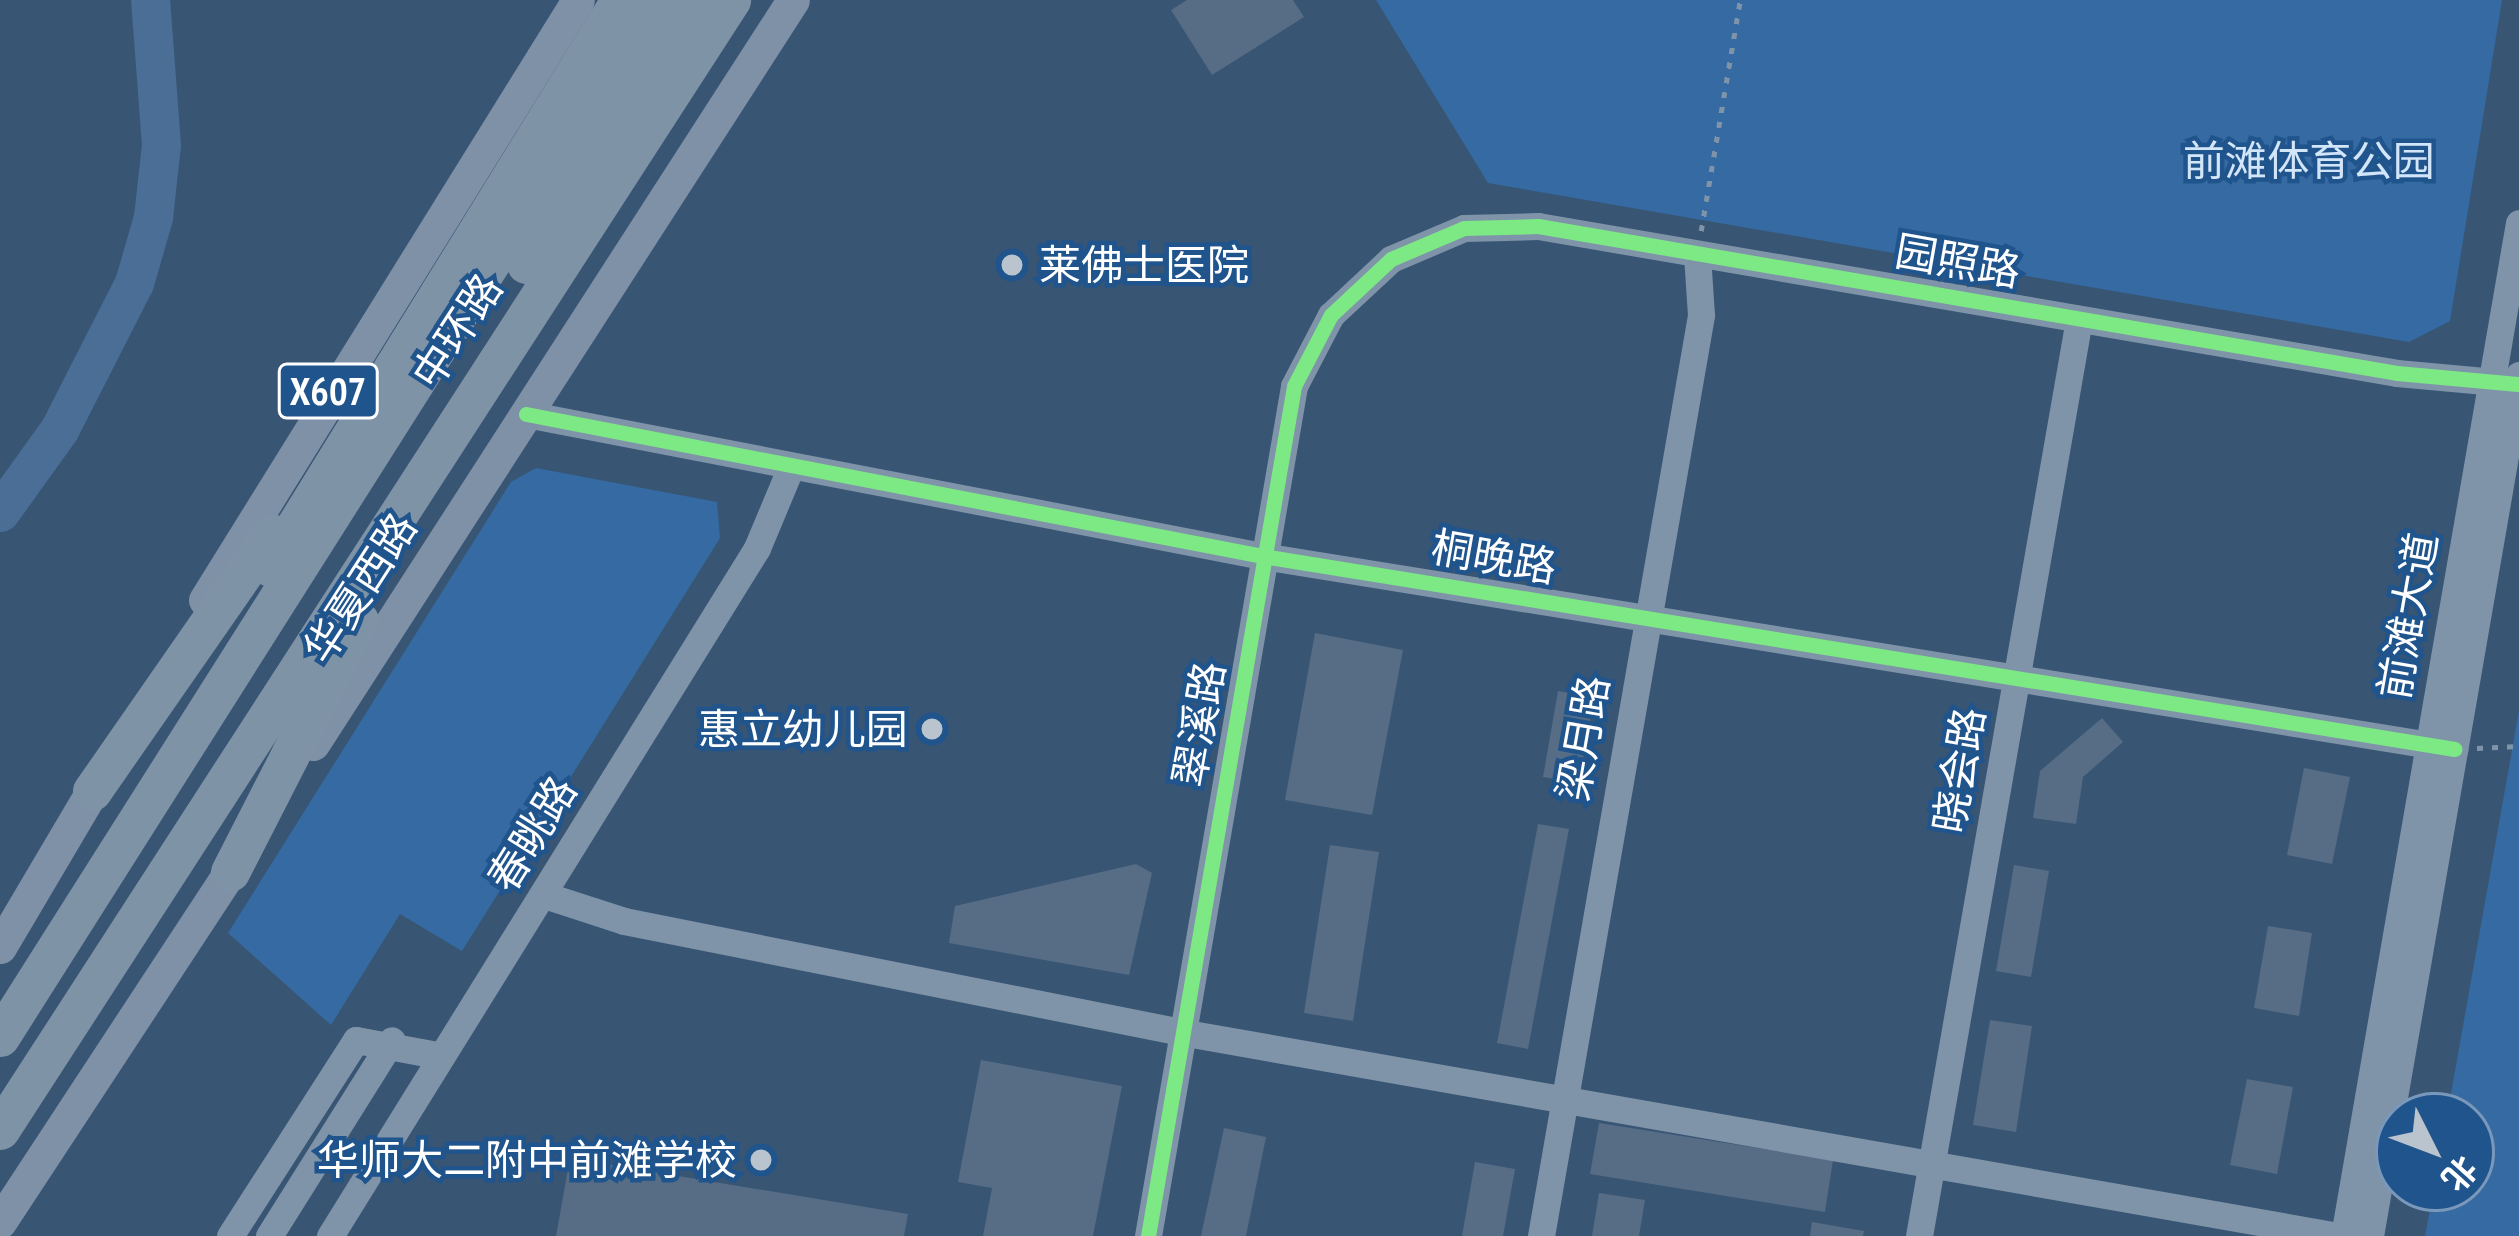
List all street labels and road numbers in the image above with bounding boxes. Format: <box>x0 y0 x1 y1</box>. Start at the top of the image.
street label: 园照路 <box>1892 225 2024 297</box>
street label: 中环路 <box>402 264 512 398</box>
road number: X607 <box>277 358 379 424</box>
street label: 华夏西路 <box>293 504 427 672</box>
street label: 桐晚路 <box>1428 521 1560 593</box>
street label: 前滩大道 <box>2369 529 2447 703</box>
street label: 翠溪路 <box>1163 658 1235 790</box>
street label: 梁月路 <box>1547 672 1619 804</box>
street label: 晓会路 <box>1923 704 1995 836</box>
street label: 春眺路 <box>477 767 587 901</box>

